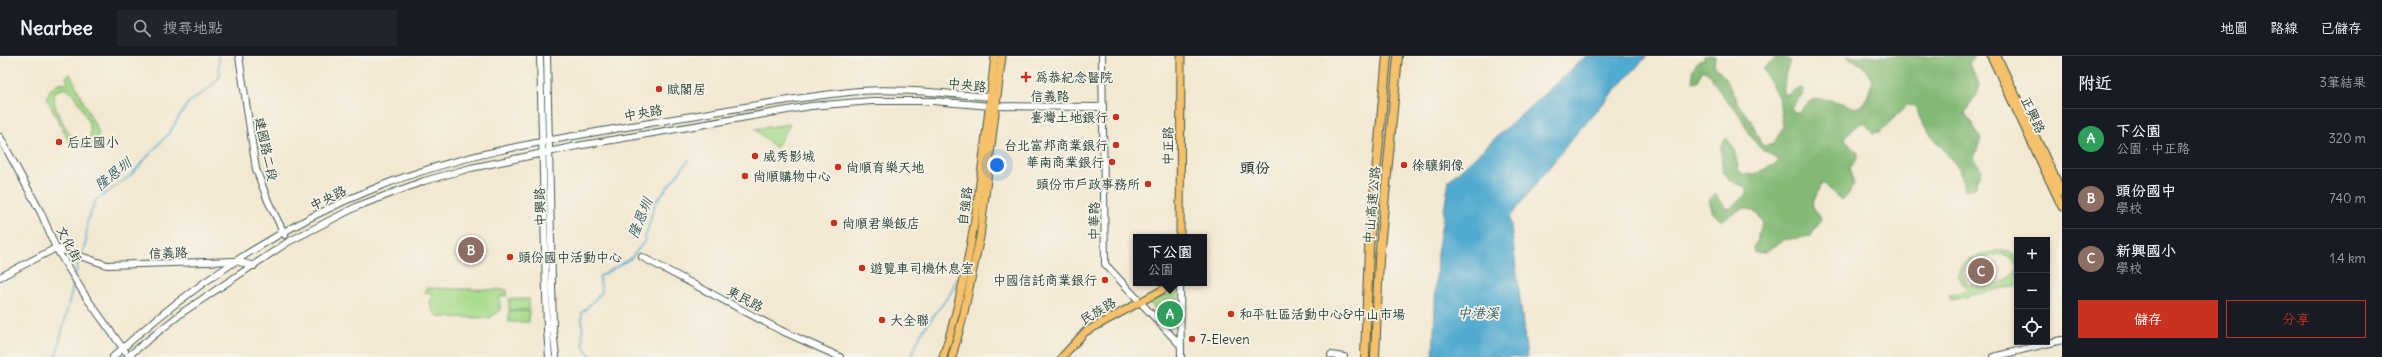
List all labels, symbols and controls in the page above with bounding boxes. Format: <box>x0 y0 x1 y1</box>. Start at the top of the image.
search box <box>117 10 397 46</box>
text: Nearbee <box>20 16 93 40</box>
icon: search <box>131 17 153 39</box>
text: 搜尋地點 <box>163 18 223 37</box>
text: 地圖 <box>2220 19 2248 37</box>
text: 路線 <box>2270 19 2298 37</box>
text: 已儲存 <box>2320 19 2362 37</box>
place label: 為恭紀念醫院 <box>1035 69 1113 86</box>
marker: 為恭紀念醫院 <box>1020 71 1032 83</box>
text: 附近 <box>2078 72 2112 94</box>
text: 3筆結果 <box>2320 74 2366 91</box>
street label: 中央路 <box>947 75 987 95</box>
place label: 賦閣居 <box>667 81 706 98</box>
marker: 賦閣居 <box>654 84 664 94</box>
street label: 信義路 <box>1030 88 1070 105</box>
street label: 正興路 <box>2017 94 2049 136</box>
street label: 中央路 <box>622 101 664 125</box>
place label: 臺灣土地銀行 <box>1030 109 1108 126</box>
marker: 臺灣土地銀行 <box>1111 112 1121 122</box>
street label: 建國路二段 <box>251 115 281 183</box>
text: 下公園 <box>2116 121 2161 140</box>
street label: 中正路 <box>1159 126 1177 166</box>
text: A <box>2087 130 2095 147</box>
text: 320 m <box>2328 130 2366 147</box>
place label: 后庄國小 <box>67 134 119 151</box>
marker: 后庄國小 <box>54 137 64 147</box>
place label: 台北富邦商業銀行 <box>1004 137 1108 154</box>
marker: 台北富邦商業銀行 <box>1111 140 1121 150</box>
text: 公園 · 中正路 <box>2116 140 2190 157</box>
place label: 威秀影城 <box>763 148 815 165</box>
marker: 威秀影城 <box>750 151 760 161</box>
water label: 隆恩圳 <box>91 153 137 194</box>
place label: 華南商業銀行 <box>1026 154 1104 171</box>
your location <box>987 155 1007 175</box>
marker: 華南商業銀行 <box>1107 157 1117 167</box>
place label: 徐驤銅像 <box>1412 157 1464 174</box>
district label: 頭份 <box>1240 158 1270 177</box>
place label: 尚順育樂天地 <box>846 159 924 176</box>
marker: 徐驤銅像 <box>1399 160 1409 170</box>
marker: 尚順育樂天地 <box>833 162 843 172</box>
street label: 中山高速公路 <box>1360 165 1384 245</box>
place label: 尚順購物中心 <box>753 168 831 185</box>
marker: 尚順購物中心 <box>740 171 750 181</box>
place label: 頭份市戶政事務所 <box>1036 176 1140 193</box>
marker: 頭份市戶政事務所 <box>1143 179 1153 189</box>
text: 頭份國中 <box>2116 181 2176 200</box>
street label: 中央路 <box>307 182 349 214</box>
street label: 自強路 <box>954 186 976 226</box>
street label: 中興路 <box>531 187 549 227</box>
text: B <box>2087 190 2095 207</box>
text: 740 m <box>2329 190 2366 207</box>
water label: 隆恩圳 <box>624 193 657 241</box>
text: 學校 <box>2116 200 2142 217</box>
street label: 中華路 <box>1086 201 1103 241</box>
place label: 尚順君樂飯店 <box>842 215 920 232</box>
marker: 尚順君樂飯店 <box>829 218 839 228</box>
street label: 文化街 <box>52 223 86 265</box>
popup <box>1133 234 1207 286</box>
pin: B <box>458 235 484 265</box>
map controls <box>2014 237 2050 345</box>
button: + <box>2014 237 2050 273</box>
text: 新興國小 <box>2116 241 2176 260</box>
text: 下公園 <box>1147 242 1193 261</box>
street label: 信義路 <box>148 244 188 262</box>
place label: 頭份國中活動中心 <box>518 249 622 266</box>
text: C <box>2087 250 2095 267</box>
text: 1.4 km <box>2330 250 2366 267</box>
marker: 頭份國中活動中心 <box>505 252 515 262</box>
pin: C <box>1968 256 1994 286</box>
place label: 遊覽車司機休息室 <box>870 260 974 277</box>
text: 學校 <box>2116 260 2142 277</box>
text: 公園 <box>1147 261 1174 278</box>
marker: 遊覽車司機休息室 <box>857 263 867 273</box>
place label: 中國信託商業銀行 <box>993 272 1097 289</box>
button: − <box>2014 273 2050 309</box>
marker: 中國信託商業銀行 <box>1100 275 1110 285</box>
street label: 東民路 <box>724 282 766 316</box>
street label: 民族路 <box>1077 294 1119 328</box>
pin: A <box>1157 299 1183 329</box>
button: 儲存 <box>2078 300 2218 338</box>
button: 分享 <box>2226 300 2366 338</box>
water label: 中港溪 <box>1457 304 1500 322</box>
place label: 和平社區活動中心&中山市場 <box>1239 306 1405 323</box>
marker: 和平社區活動中心&中山市場 <box>1226 309 1236 319</box>
button: locate <box>2014 309 2050 345</box>
place label: 大全聯 <box>890 312 929 329</box>
marker: 大全聯 <box>877 315 887 325</box>
place label: 7-Eleven <box>1200 331 1250 348</box>
marker: 7-Eleven <box>1187 334 1197 344</box>

